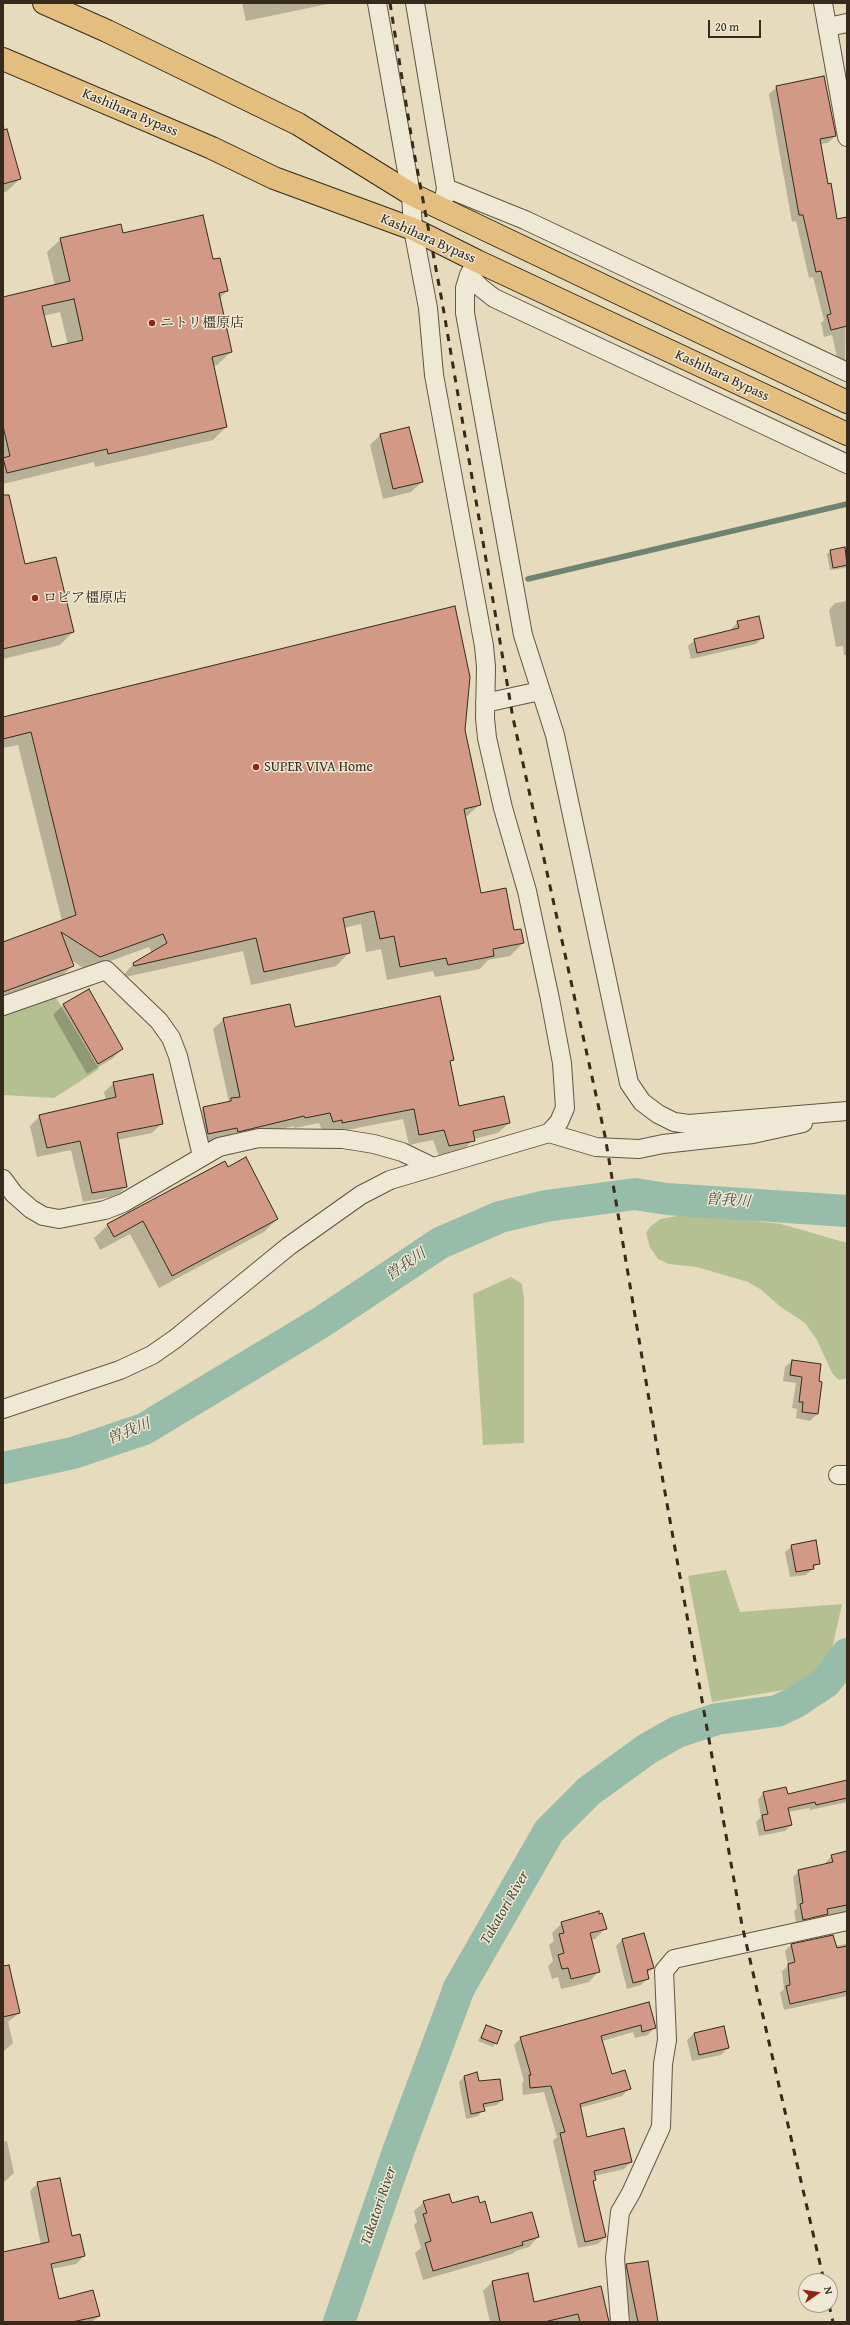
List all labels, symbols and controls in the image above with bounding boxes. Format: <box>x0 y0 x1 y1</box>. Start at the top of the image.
scale bar <box>710 12 763 38</box>
text: 20 m <box>715 18 739 35</box>
street label: Kashihara Bypass <box>80 85 180 141</box>
street label: Kashihara Bypass <box>378 211 478 267</box>
place label: ニトリ橿原店 <box>160 315 244 331</box>
marker: ニトリ橿原店 <box>147 318 157 328</box>
street label: Kashihara Bypass <box>672 347 772 405</box>
place label: ロピア橿原店 <box>43 590 127 606</box>
marker: ロピア橿原店 <box>30 593 40 603</box>
place label: SUPER VIVA Home <box>264 759 373 775</box>
marker: SUPER VIVA Home <box>251 762 261 772</box>
water label: 曽我川 <box>705 1190 751 1212</box>
water label: 曽我川 <box>382 1245 430 1285</box>
water label: 曽我川 <box>105 1415 153 1449</box>
water label: Takatori River <box>477 1868 533 1948</box>
water label: Takatori River <box>357 2164 401 2248</box>
north arrow <box>798 2273 838 2313</box>
text: N <box>820 2285 837 2296</box>

